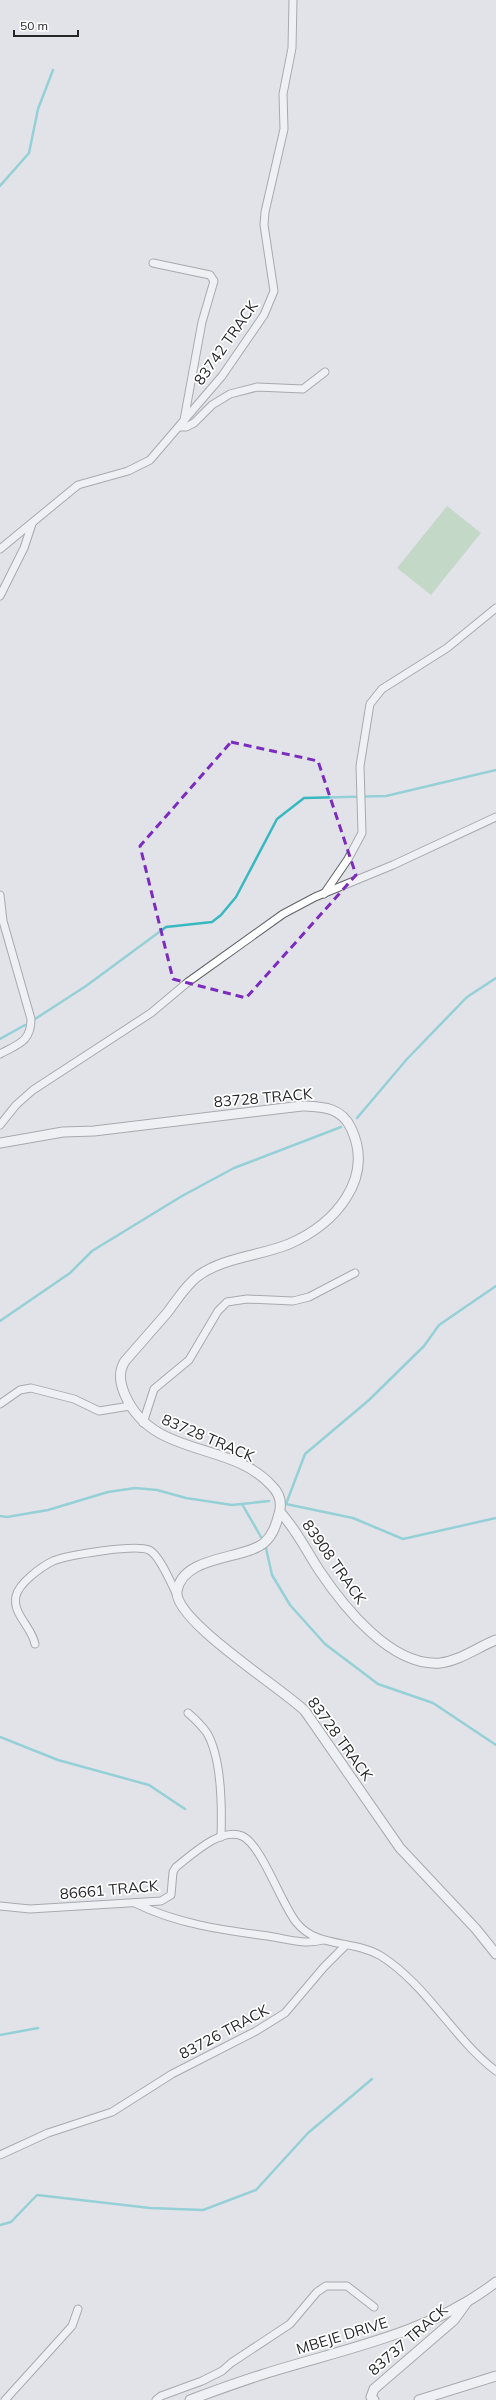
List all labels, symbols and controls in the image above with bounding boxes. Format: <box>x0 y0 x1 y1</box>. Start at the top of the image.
scale bar <box>14 12 78 38</box>
text: 50 m <box>20 18 48 33</box>
street label: 83742 TRACK <box>189 296 262 389</box>
street label: 83728 TRACK <box>213 1084 313 1111</box>
street label: 83728 TRACK <box>159 1409 258 1466</box>
street label: 83908 TRACK <box>298 1516 371 1608</box>
street label: 83728 TRACK <box>304 1693 377 1785</box>
street label: 86661 TRACK <box>59 1876 159 1903</box>
street label: 83726 TRACK <box>176 2000 272 2063</box>
street label: 83737 TRACK <box>364 2300 452 2379</box>
street label: MBEJE DRIVE <box>294 2313 390 2358</box>

